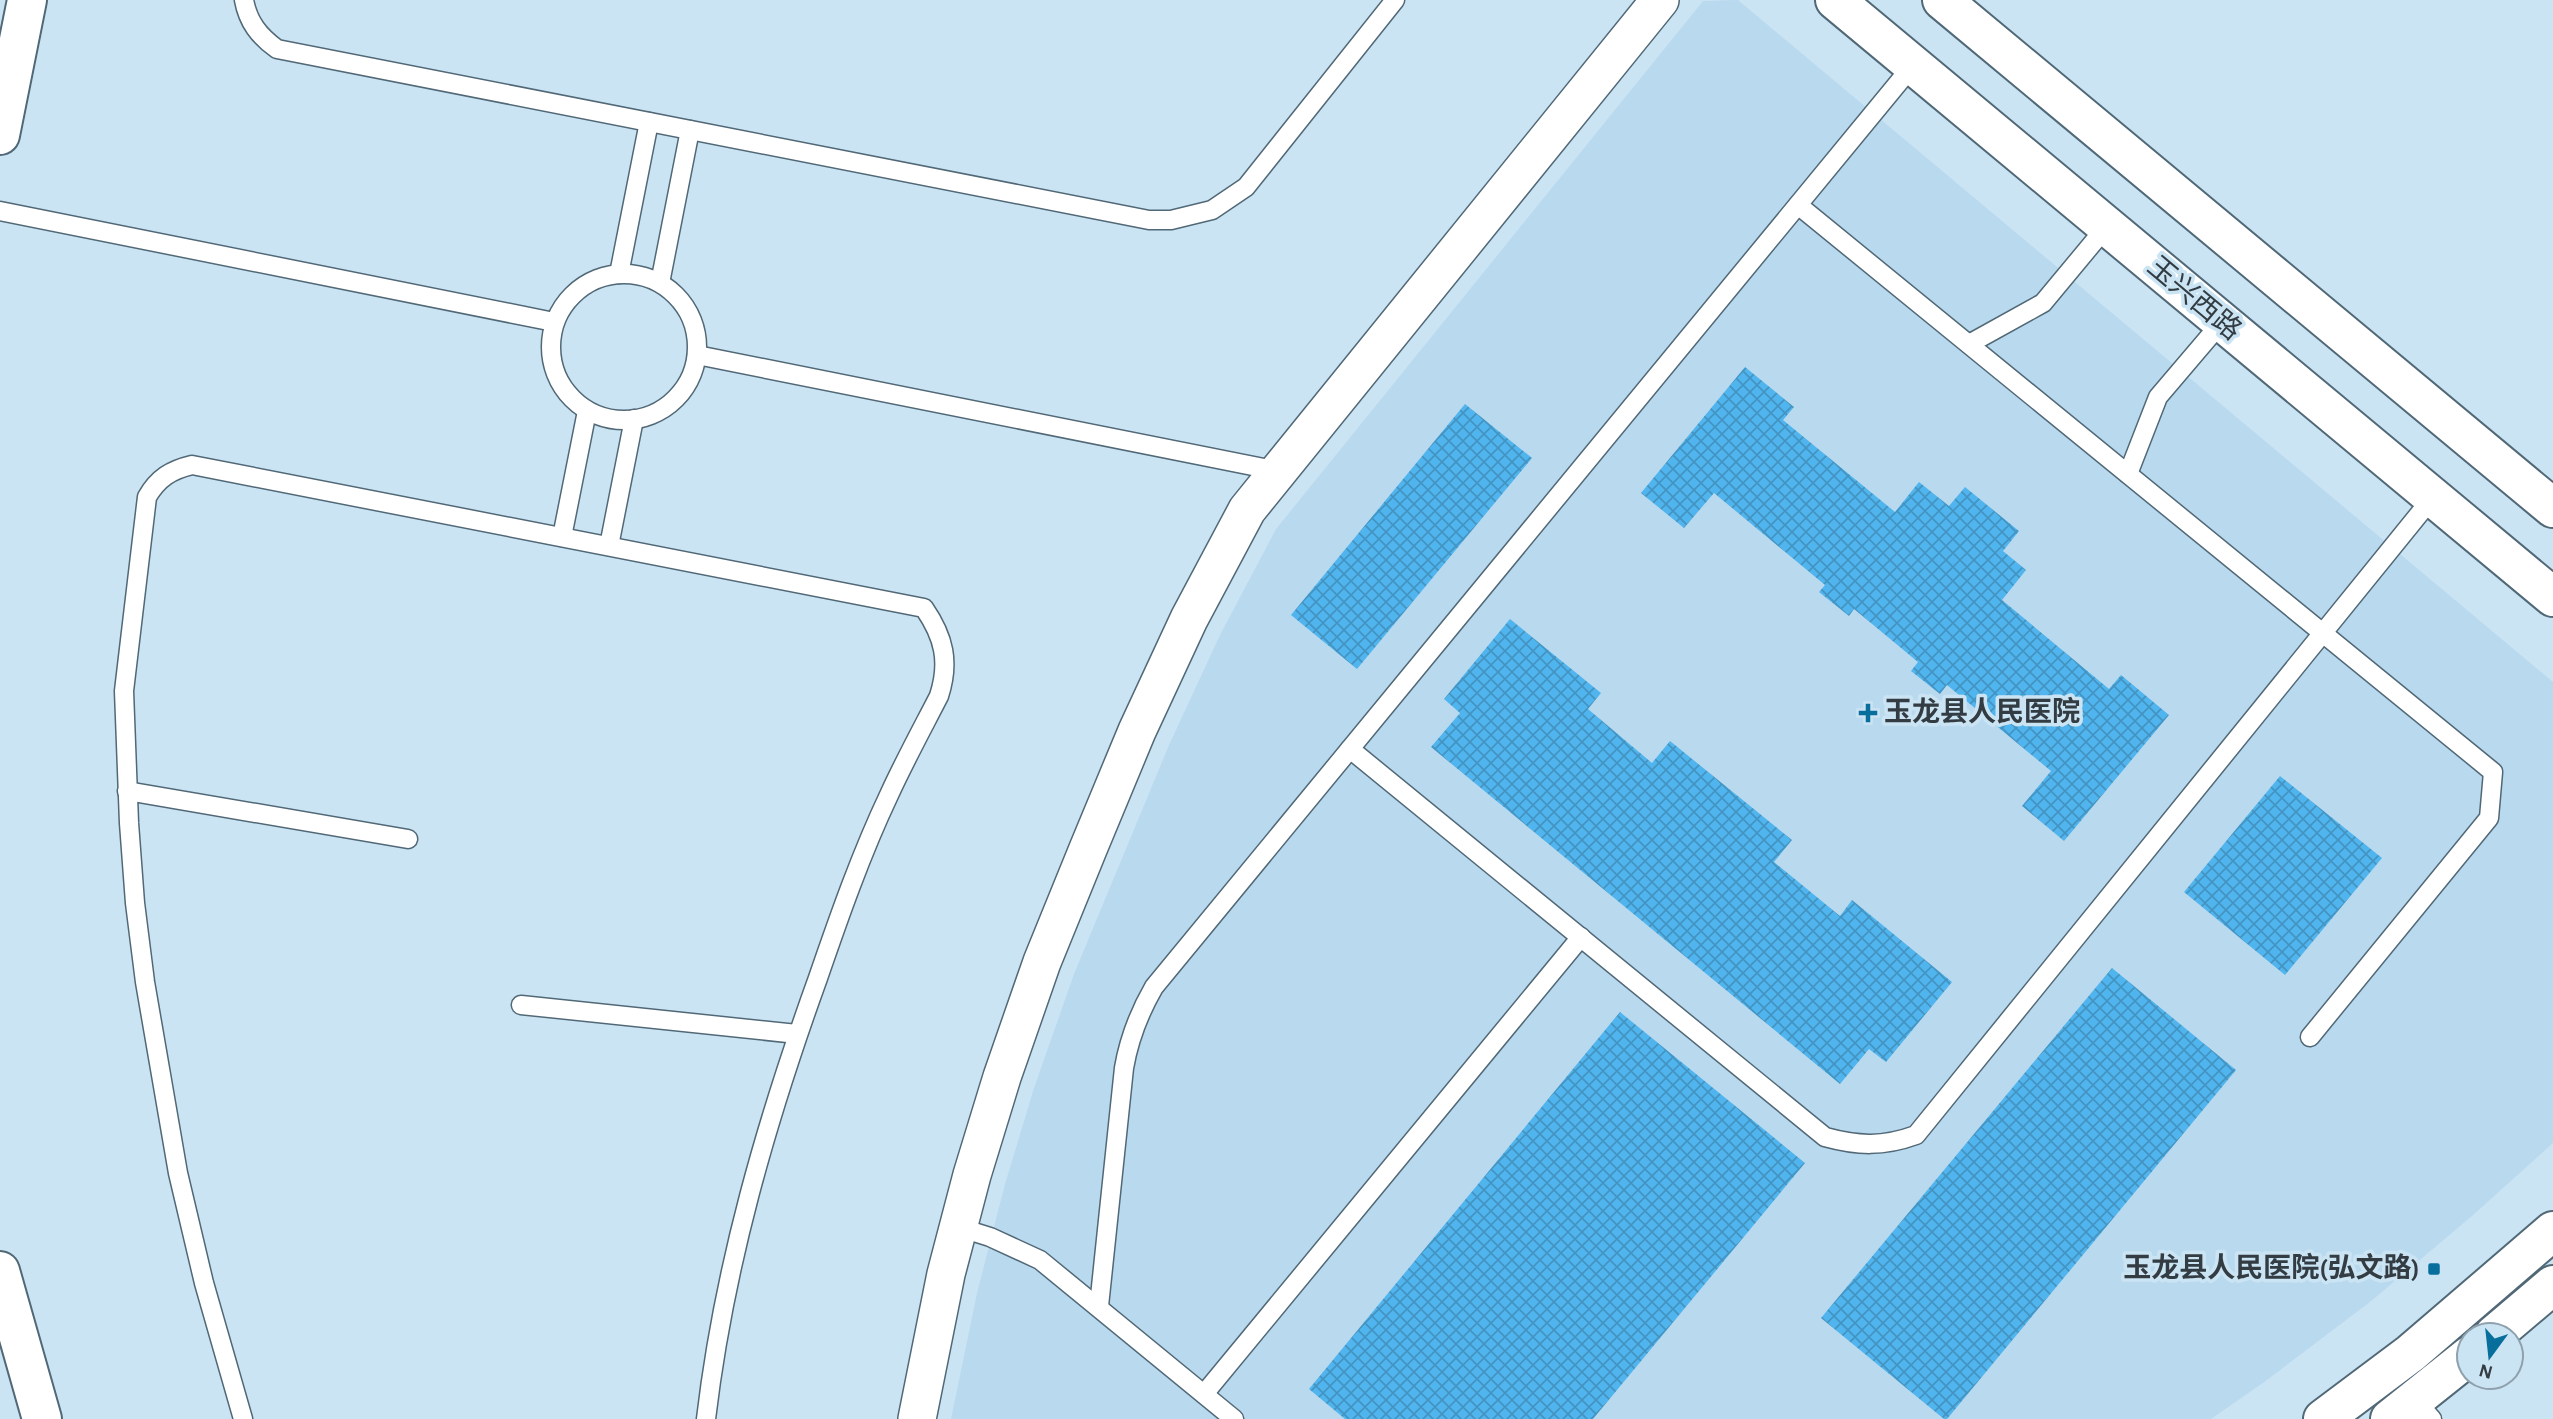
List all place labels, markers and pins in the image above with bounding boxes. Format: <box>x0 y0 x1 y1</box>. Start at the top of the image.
place label: 玉龙县人民医院 <box>1884 696 2080 727</box>
marker: 玉龙县人民医院 <box>1858 703 1878 723</box>
place label: 玉龙县人民医院(弘文路) <box>2123 1252 2420 1283</box>
marker: 玉龙县人民医院(弘文路) <box>2426 1261 2442 1277</box>

